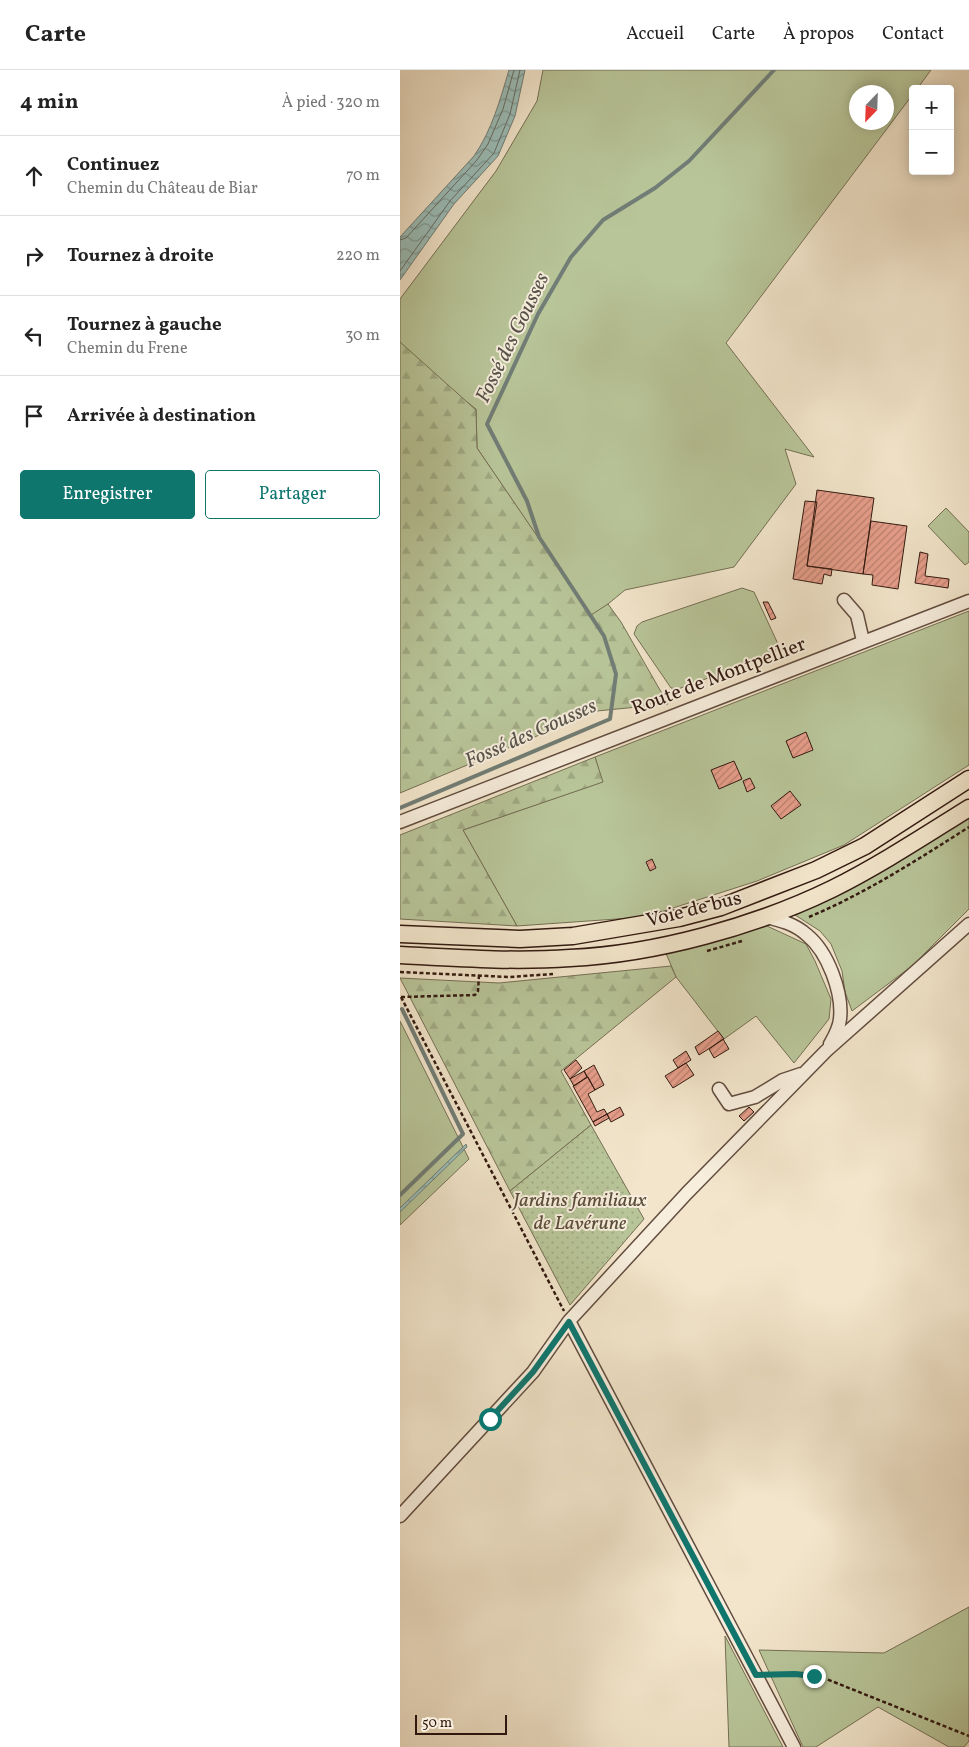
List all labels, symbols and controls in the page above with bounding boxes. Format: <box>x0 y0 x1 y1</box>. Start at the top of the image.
text: Carte <box>25 18 86 52</box>
text: Accueil <box>626 22 684 47</box>
text: Carte <box>712 22 755 47</box>
text: À propos <box>783 22 854 47</box>
text: Contact <box>882 22 944 47</box>
north arrow <box>849 85 894 130</box>
map controls <box>909 85 954 175</box>
button: + <box>909 85 954 130</box>
text: 4 min <box>20 88 79 117</box>
text: À pied · 320 m <box>282 92 380 114</box>
button: − <box>909 130 954 175</box>
text: Continuez <box>67 152 159 178</box>
icon: ahead <box>20 162 48 190</box>
text: 70 m <box>346 165 380 187</box>
text: Chemin du Château de Biar <box>67 178 258 200</box>
icon: right <box>20 242 48 270</box>
text: Tournez à droite <box>67 243 214 269</box>
text: 220 m <box>336 245 380 267</box>
water label: Fossé des Gousses <box>469 268 557 408</box>
text: Tournez à gauche <box>67 312 222 338</box>
icon: left <box>20 322 48 350</box>
text: 30 m <box>345 325 380 347</box>
text: Chemin du Frene <box>67 338 187 360</box>
icon: arrive <box>20 402 48 430</box>
text: Arrivée à destination <box>67 403 256 429</box>
button: Enregistrer <box>20 470 195 519</box>
button: Partager <box>205 470 380 519</box>
street label: Route de Montpellier <box>628 631 810 723</box>
water label: Fossé des Gousses <box>460 692 602 776</box>
street label: Voie de bus <box>643 885 745 935</box>
park label: Jardins familiaux de Lavérune <box>511 1187 647 1238</box>
route start <box>479 1408 502 1431</box>
route end <box>803 1665 826 1688</box>
scale bar <box>415 1712 508 1735</box>
text: 50 m <box>422 1714 452 1733</box>

